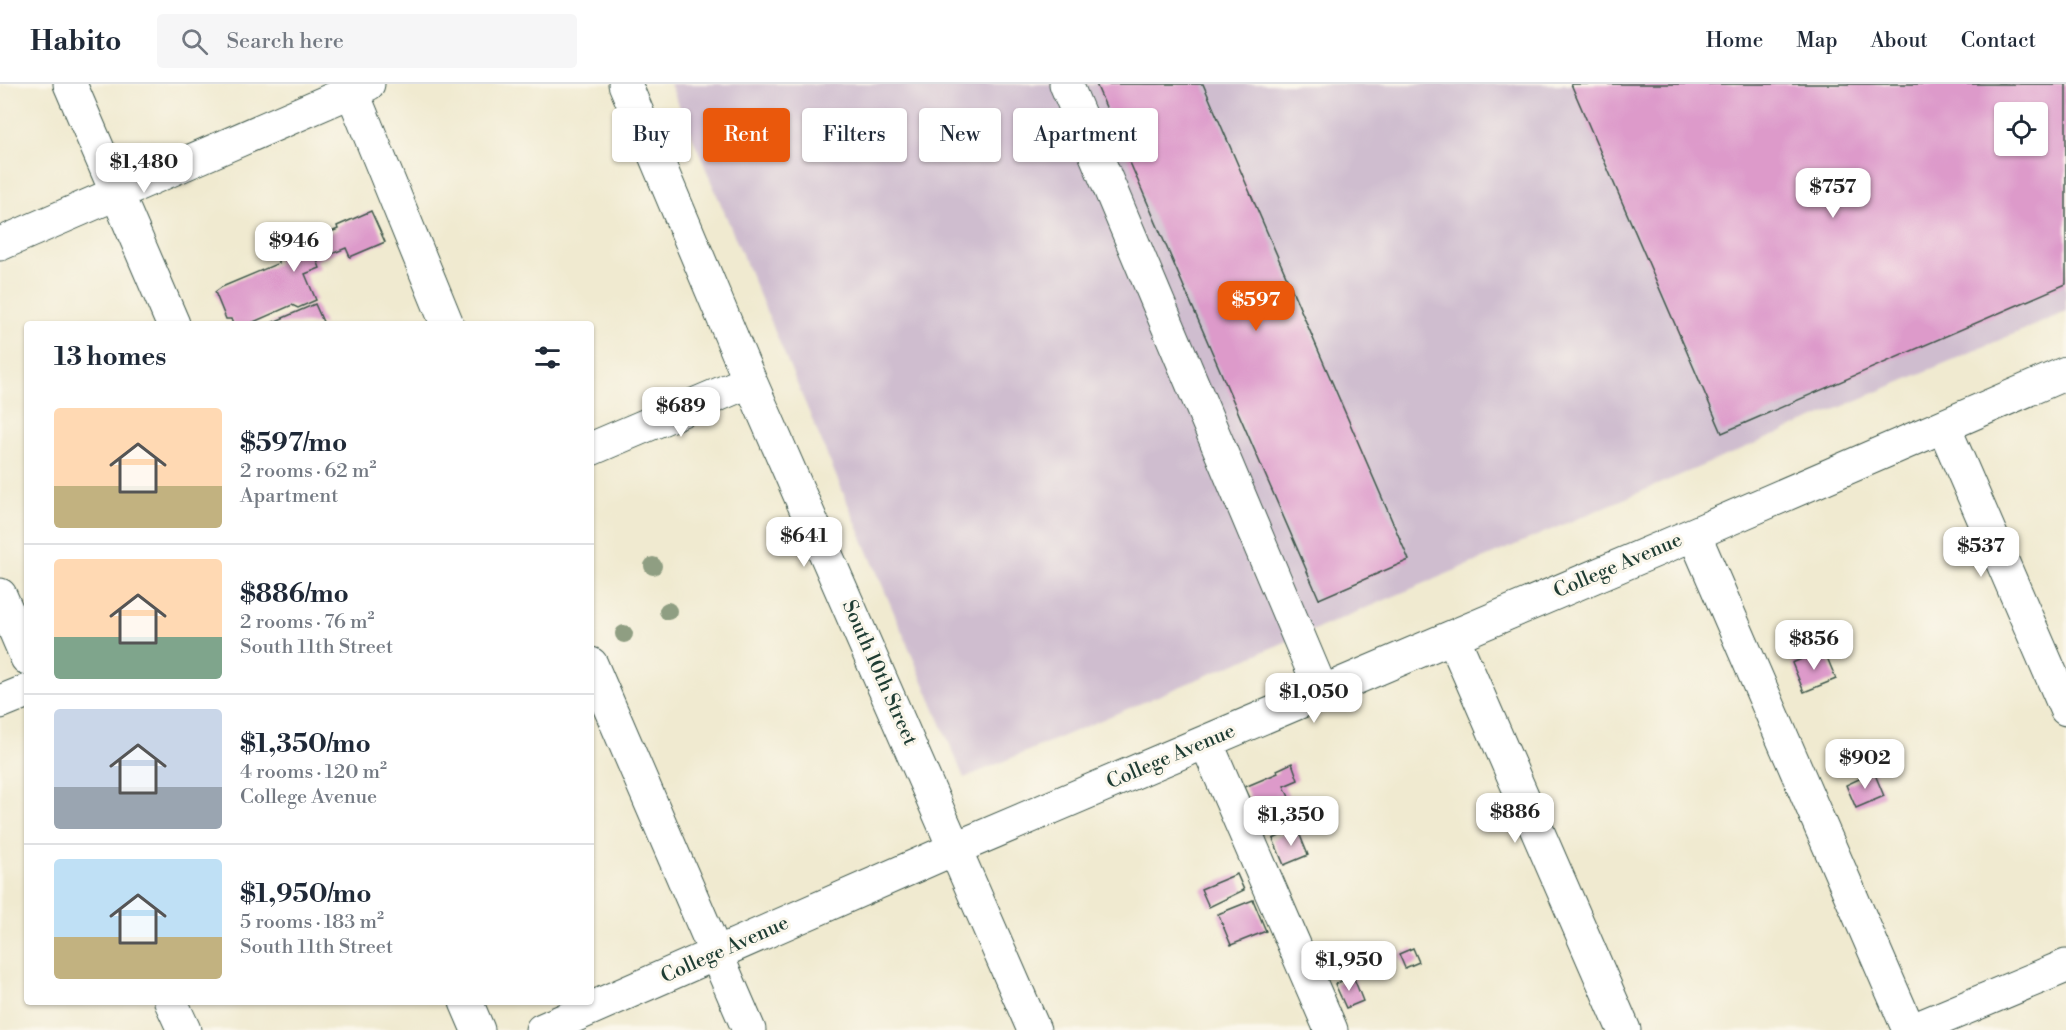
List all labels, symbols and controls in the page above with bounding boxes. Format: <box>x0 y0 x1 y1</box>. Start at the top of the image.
search box <box>157 14 577 68</box>
text: Habito <box>30 24 121 59</box>
icon: search <box>178 25 211 58</box>
text: Search here <box>226 28 344 55</box>
text: Home <box>1706 28 1763 54</box>
text: Map <box>1796 28 1838 54</box>
text: About <box>1871 28 1928 54</box>
text: Contact <box>1961 28 2036 54</box>
map controls <box>1994 102 2048 156</box>
button: locate <box>1994 102 2048 156</box>
chip: Buy <box>612 108 691 162</box>
chip: Rent <box>703 108 790 162</box>
chip: Filters <box>802 108 907 162</box>
chip: New <box>919 108 1001 162</box>
chip: Apartment <box>1013 108 1158 162</box>
pin: $1,480 <box>95 143 193 194</box>
text: $1,480 <box>110 150 178 175</box>
pin: $757 <box>1797 168 1869 219</box>
text: $757 <box>1810 175 1856 200</box>
pin: $946 <box>258 222 330 273</box>
text: $946 <box>269 229 319 254</box>
pin: $597 <box>1220 281 1292 332</box>
text: $597 <box>1232 288 1280 313</box>
text: 13 homes <box>54 341 166 373</box>
icon: filters <box>531 341 564 374</box>
pin: $689 <box>645 387 717 438</box>
text: $689 <box>656 394 706 419</box>
text: $597/mo <box>240 427 347 459</box>
icon: home <box>102 432 174 504</box>
text: 2 rooms · 62 m² <box>240 459 376 484</box>
text: Apartment <box>240 484 338 509</box>
pin: $641 <box>768 517 840 568</box>
text: $641 <box>780 524 828 549</box>
pin: $537 <box>1945 527 2017 578</box>
street label: College Avenue <box>1550 528 1686 604</box>
text: $537 <box>1957 534 2005 559</box>
text: $886/mo <box>240 578 349 610</box>
icon: home <box>102 583 174 655</box>
street label: South 10th Street <box>836 596 922 750</box>
text: 2 rooms · 76 m² <box>240 610 374 635</box>
pin: $856 <box>1778 620 1850 671</box>
text: $856 <box>1789 627 1839 652</box>
text: South 11th Street <box>240 635 393 660</box>
pin: $1,050 <box>1265 673 1363 724</box>
text: $1,050 <box>1279 680 1349 705</box>
street label: College Avenue <box>1103 719 1239 795</box>
text: $1,350/mo <box>240 728 371 760</box>
icon: home <box>102 733 174 805</box>
pin: $902 <box>1829 739 1901 790</box>
text: $902 <box>1839 746 1891 771</box>
text: 4 rooms · 120 m² <box>240 760 387 785</box>
text: College Avenue <box>240 785 377 810</box>
pin: $886 <box>1479 793 1551 844</box>
pin: $1,350 <box>1242 796 1340 847</box>
text: $886 <box>1490 800 1540 825</box>
text: $1,350 <box>1258 803 1324 828</box>
text: $1,950/mo <box>240 878 372 910</box>
icon: home <box>102 883 174 955</box>
text: 5 rooms · 183 m² <box>240 910 384 935</box>
street label: College Avenue <box>657 911 793 989</box>
text: South 11th Street <box>240 935 393 960</box>
pin: $1,950 <box>1300 941 1398 992</box>
text: $1,950 <box>1315 948 1383 973</box>

